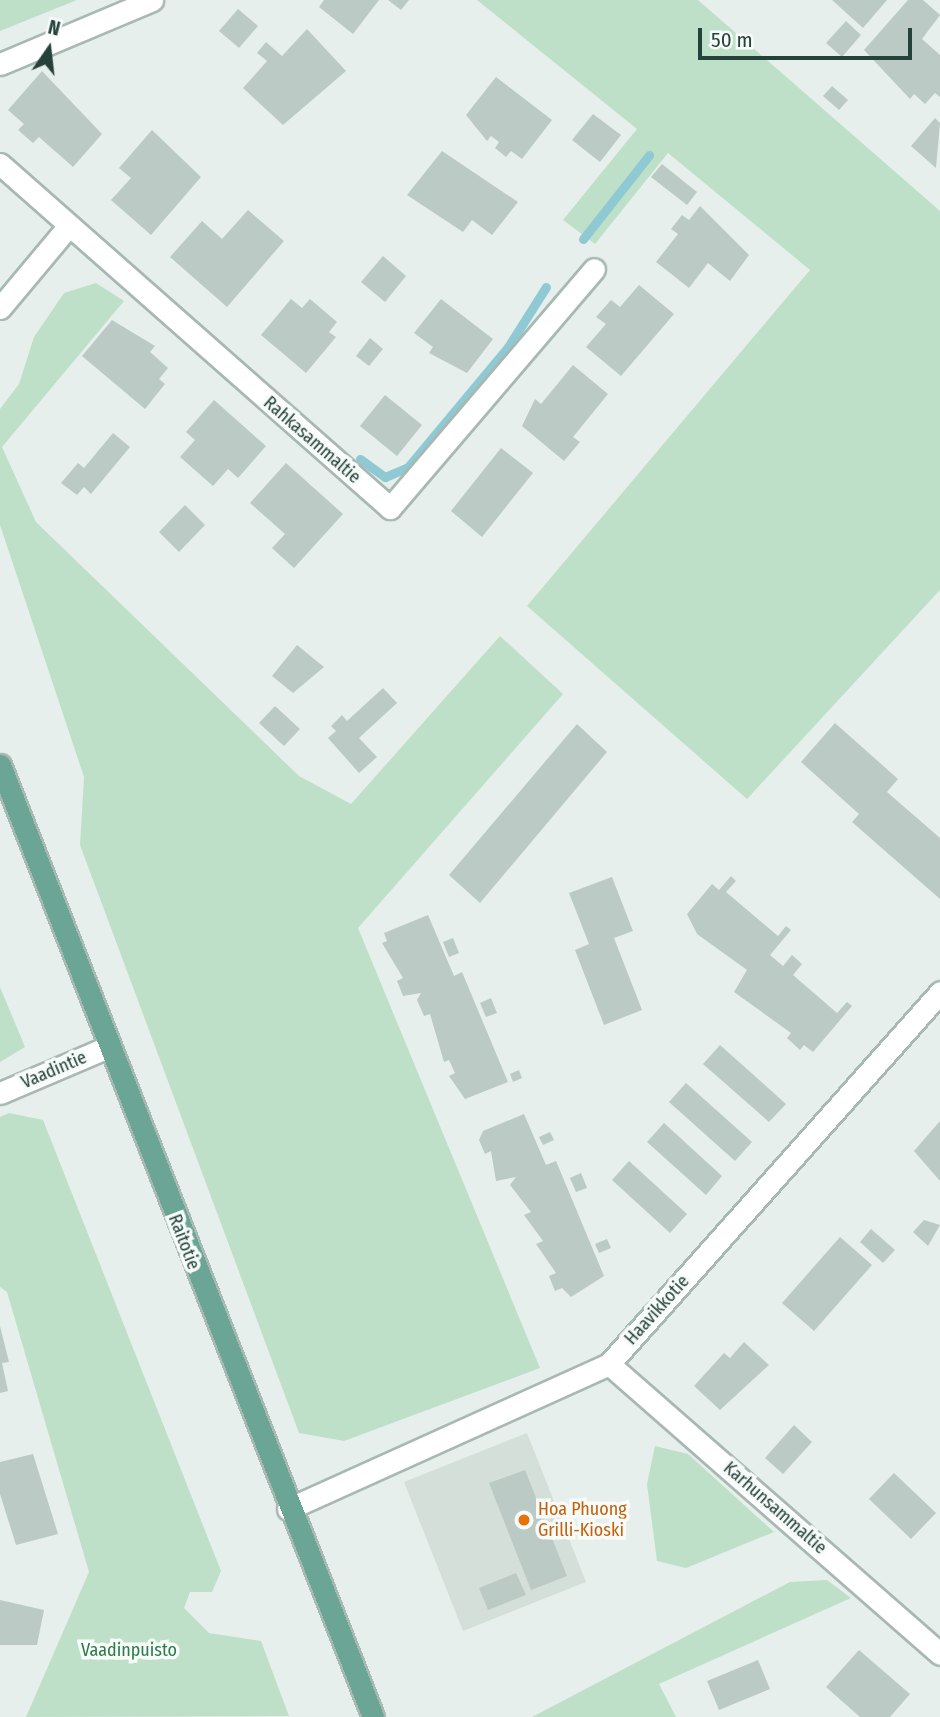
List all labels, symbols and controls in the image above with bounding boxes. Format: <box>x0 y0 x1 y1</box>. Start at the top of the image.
north arrow <box>14 14 84 84</box>
scale bar <box>702 14 916 58</box>
text: N <box>46 16 63 41</box>
text: 50 m <box>711 27 753 53</box>
street label: Rahkasammaltie <box>259 392 365 488</box>
street label: Vaadintie <box>18 1047 90 1093</box>
street label: Raitotie <box>164 1211 204 1273</box>
street label: Haavikkotie <box>620 1271 694 1349</box>
street label: Karhunsammaltie <box>719 1457 831 1559</box>
place label: Hoa Phuong Grilli-Kioski <box>538 1499 627 1542</box>
marker: Hoa Phuong Grilli-Kioski <box>516 1512 532 1528</box>
park label: Vaadinpuisto <box>81 1639 177 1661</box>

